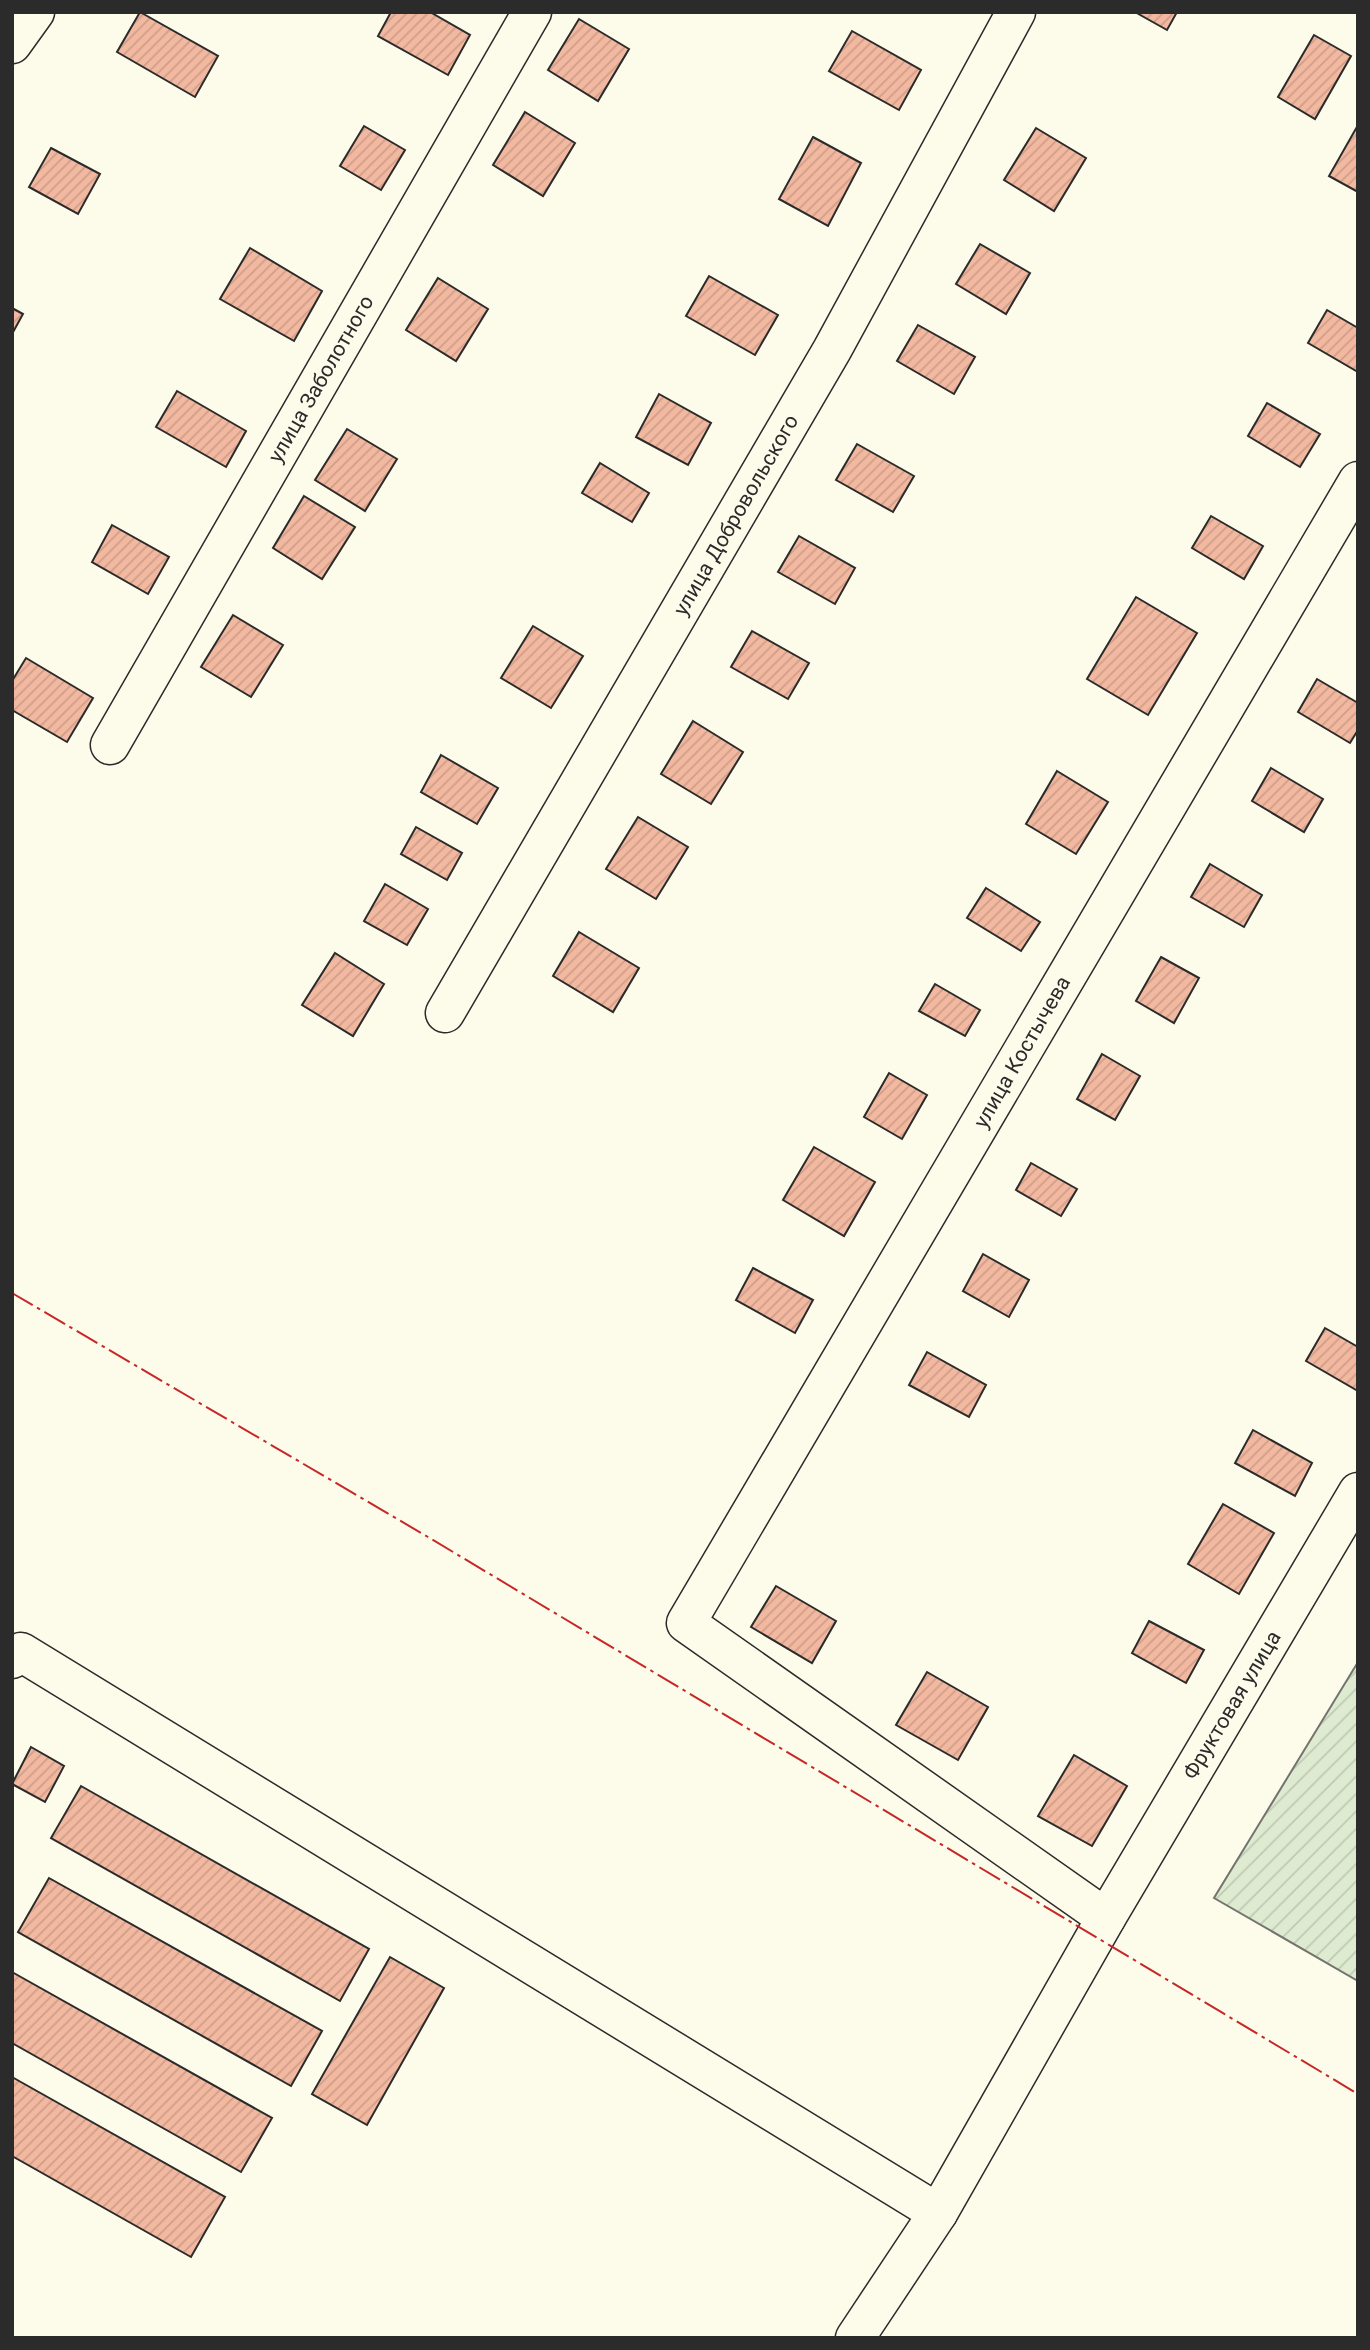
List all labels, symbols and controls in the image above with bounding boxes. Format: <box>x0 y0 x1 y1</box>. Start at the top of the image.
street label: улица Заболотного <box>263 291 379 467</box>
street label: улица Добровольского <box>669 410 803 620</box>
street label: улица Костычева <box>969 972 1075 1132</box>
street label: Фруктовая улица <box>1178 1627 1286 1783</box>

